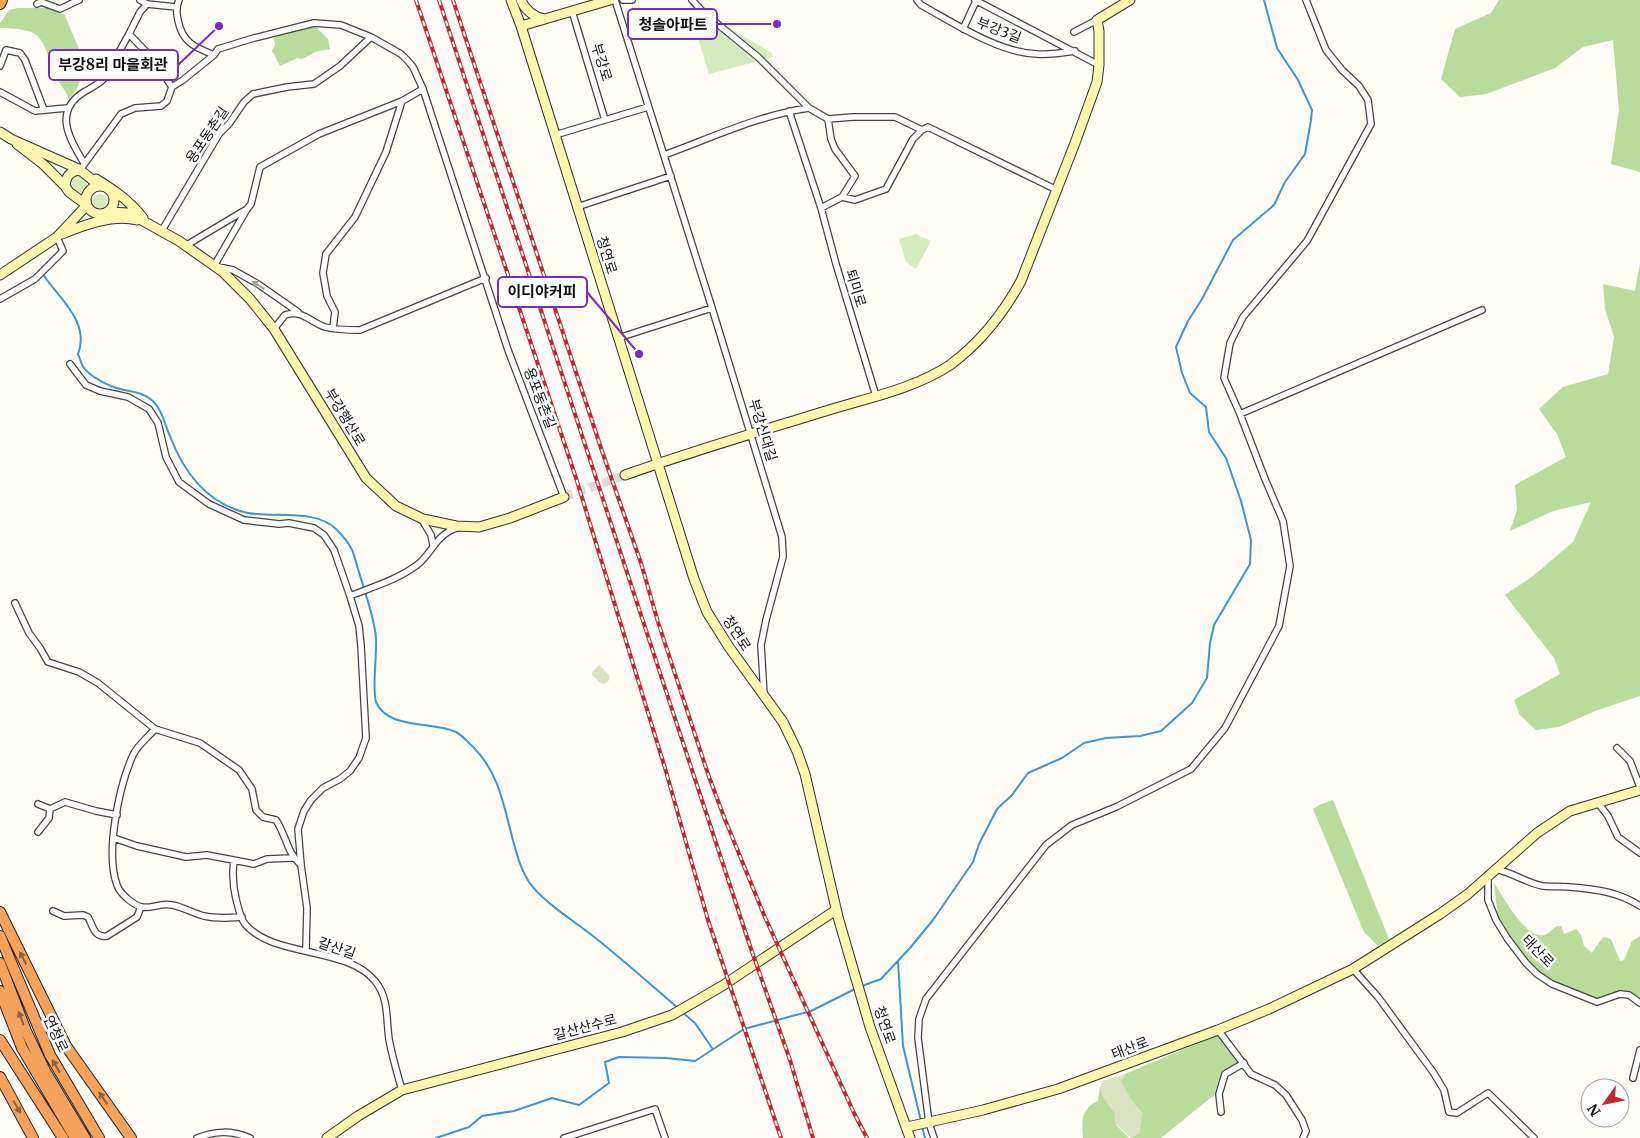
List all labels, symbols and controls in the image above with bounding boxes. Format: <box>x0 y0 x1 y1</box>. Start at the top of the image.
callout: 청솔아파트 <box>628 9 717 39</box>
street label: 부강3길 <box>974 13 1024 47</box>
text: 청솔아파트 <box>638 15 708 34</box>
street label: 부강로 <box>588 41 616 83</box>
callout: 부강8리 마을회관 <box>49 50 178 80</box>
text: 부강8리 마을회관 <box>58 55 168 74</box>
street label: 용포동촌길 <box>182 103 232 167</box>
street label: 청연로 <box>593 234 621 276</box>
street label: 퇴미로 <box>842 267 870 309</box>
callout: 이디야커피 <box>498 277 587 307</box>
one-way arrow <box>252 280 265 290</box>
text: 이디야커피 <box>507 282 577 301</box>
street label: 용포동촌길 <box>520 365 560 431</box>
street label: 부강행산로 <box>321 385 369 449</box>
street label: 부강신대길 <box>745 397 781 463</box>
street label: 청연로 <box>719 612 755 654</box>
street label: 태산로 <box>1518 931 1558 971</box>
street label: 갈산길 <box>316 933 358 963</box>
one-way arrow <box>18 951 26 965</box>
street label: 청연로 <box>870 1004 900 1046</box>
one-way arrow <box>17 1010 25 1025</box>
street label: 갈산산수로 <box>552 1010 619 1044</box>
street label: 연청로 <box>40 1013 72 1055</box>
street label: 태산로 <box>1109 1033 1151 1063</box>
one-way arrow <box>52 1059 61 1072</box>
north arrow <box>1580 1078 1630 1128</box>
one-way arrow <box>98 1091 108 1105</box>
one-way arrow <box>13 1100 21 1114</box>
text: N <box>1584 1101 1605 1120</box>

